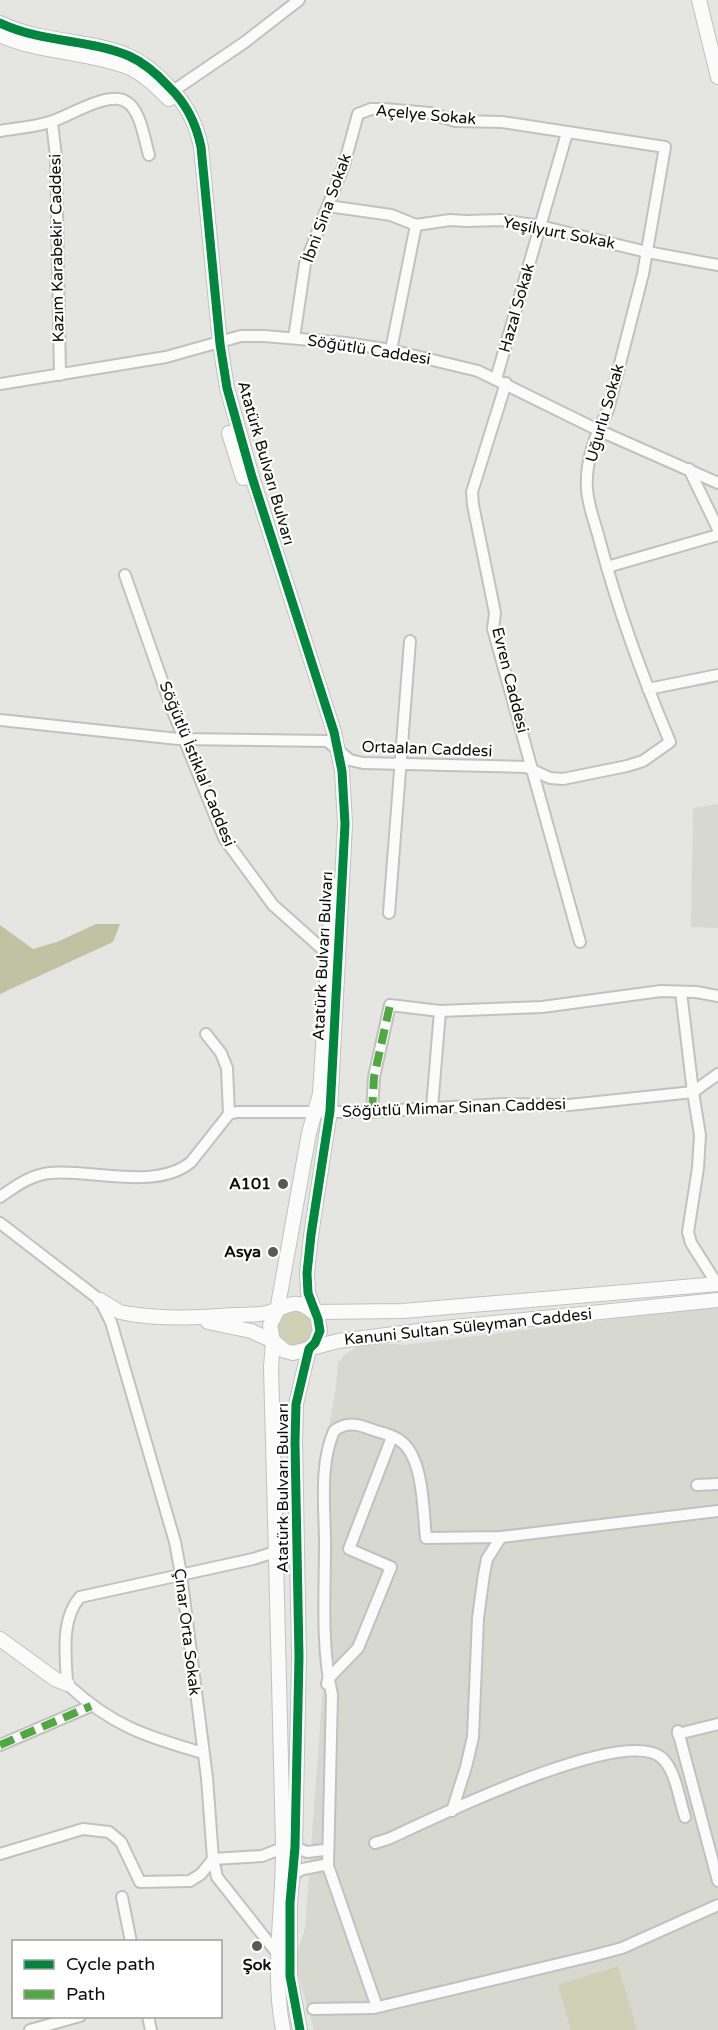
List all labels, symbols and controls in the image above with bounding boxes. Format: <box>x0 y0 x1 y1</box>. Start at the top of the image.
street label: Açelye Sokak <box>375 101 477 129</box>
street label: İbni Sina Sokak <box>298 150 356 265</box>
street label: Kazım Karabekir Caddesi <box>45 154 69 342</box>
street label: Yeşilyurt Sokak <box>501 212 617 254</box>
street label: Hazal Sokak <box>495 261 539 355</box>
street label: Söğütlü Caddesi <box>306 330 432 370</box>
street label: Uğurlu Sokak <box>581 361 629 465</box>
street label: Atatürk Bulvarı Bulvarı <box>233 379 299 547</box>
street label: Evren Caddesi <box>487 625 533 735</box>
street label: Söğütlü İstiklal Caddesi <box>155 678 239 850</box>
street label: Ortaalan Caddesi <box>361 737 493 761</box>
street label: Atatürk Bulvarı Bulvarı <box>309 871 337 1041</box>
street label: Söğütlü Mimar Sinan Caddesi <box>342 1094 566 1122</box>
place label: A101 <box>229 1174 271 1194</box>
marker: A101 <box>276 1177 290 1191</box>
place label: Asya <box>224 1242 261 1262</box>
marker: Asya <box>266 1245 280 1259</box>
street label: Kanuni Sultan Süleyman Caddesi <box>343 1304 593 1350</box>
street label: Atatürk Bulvarı Bulvarı <box>273 1403 293 1573</box>
street label: Çınar Orta Sokak <box>169 1567 205 1697</box>
marker: Şok <box>250 1939 264 1953</box>
legend <box>12 1940 222 2018</box>
text: Cycle path <box>66 1953 155 1975</box>
place label: Şok <box>243 1955 271 1975</box>
text: Path <box>66 1983 105 2005</box>

